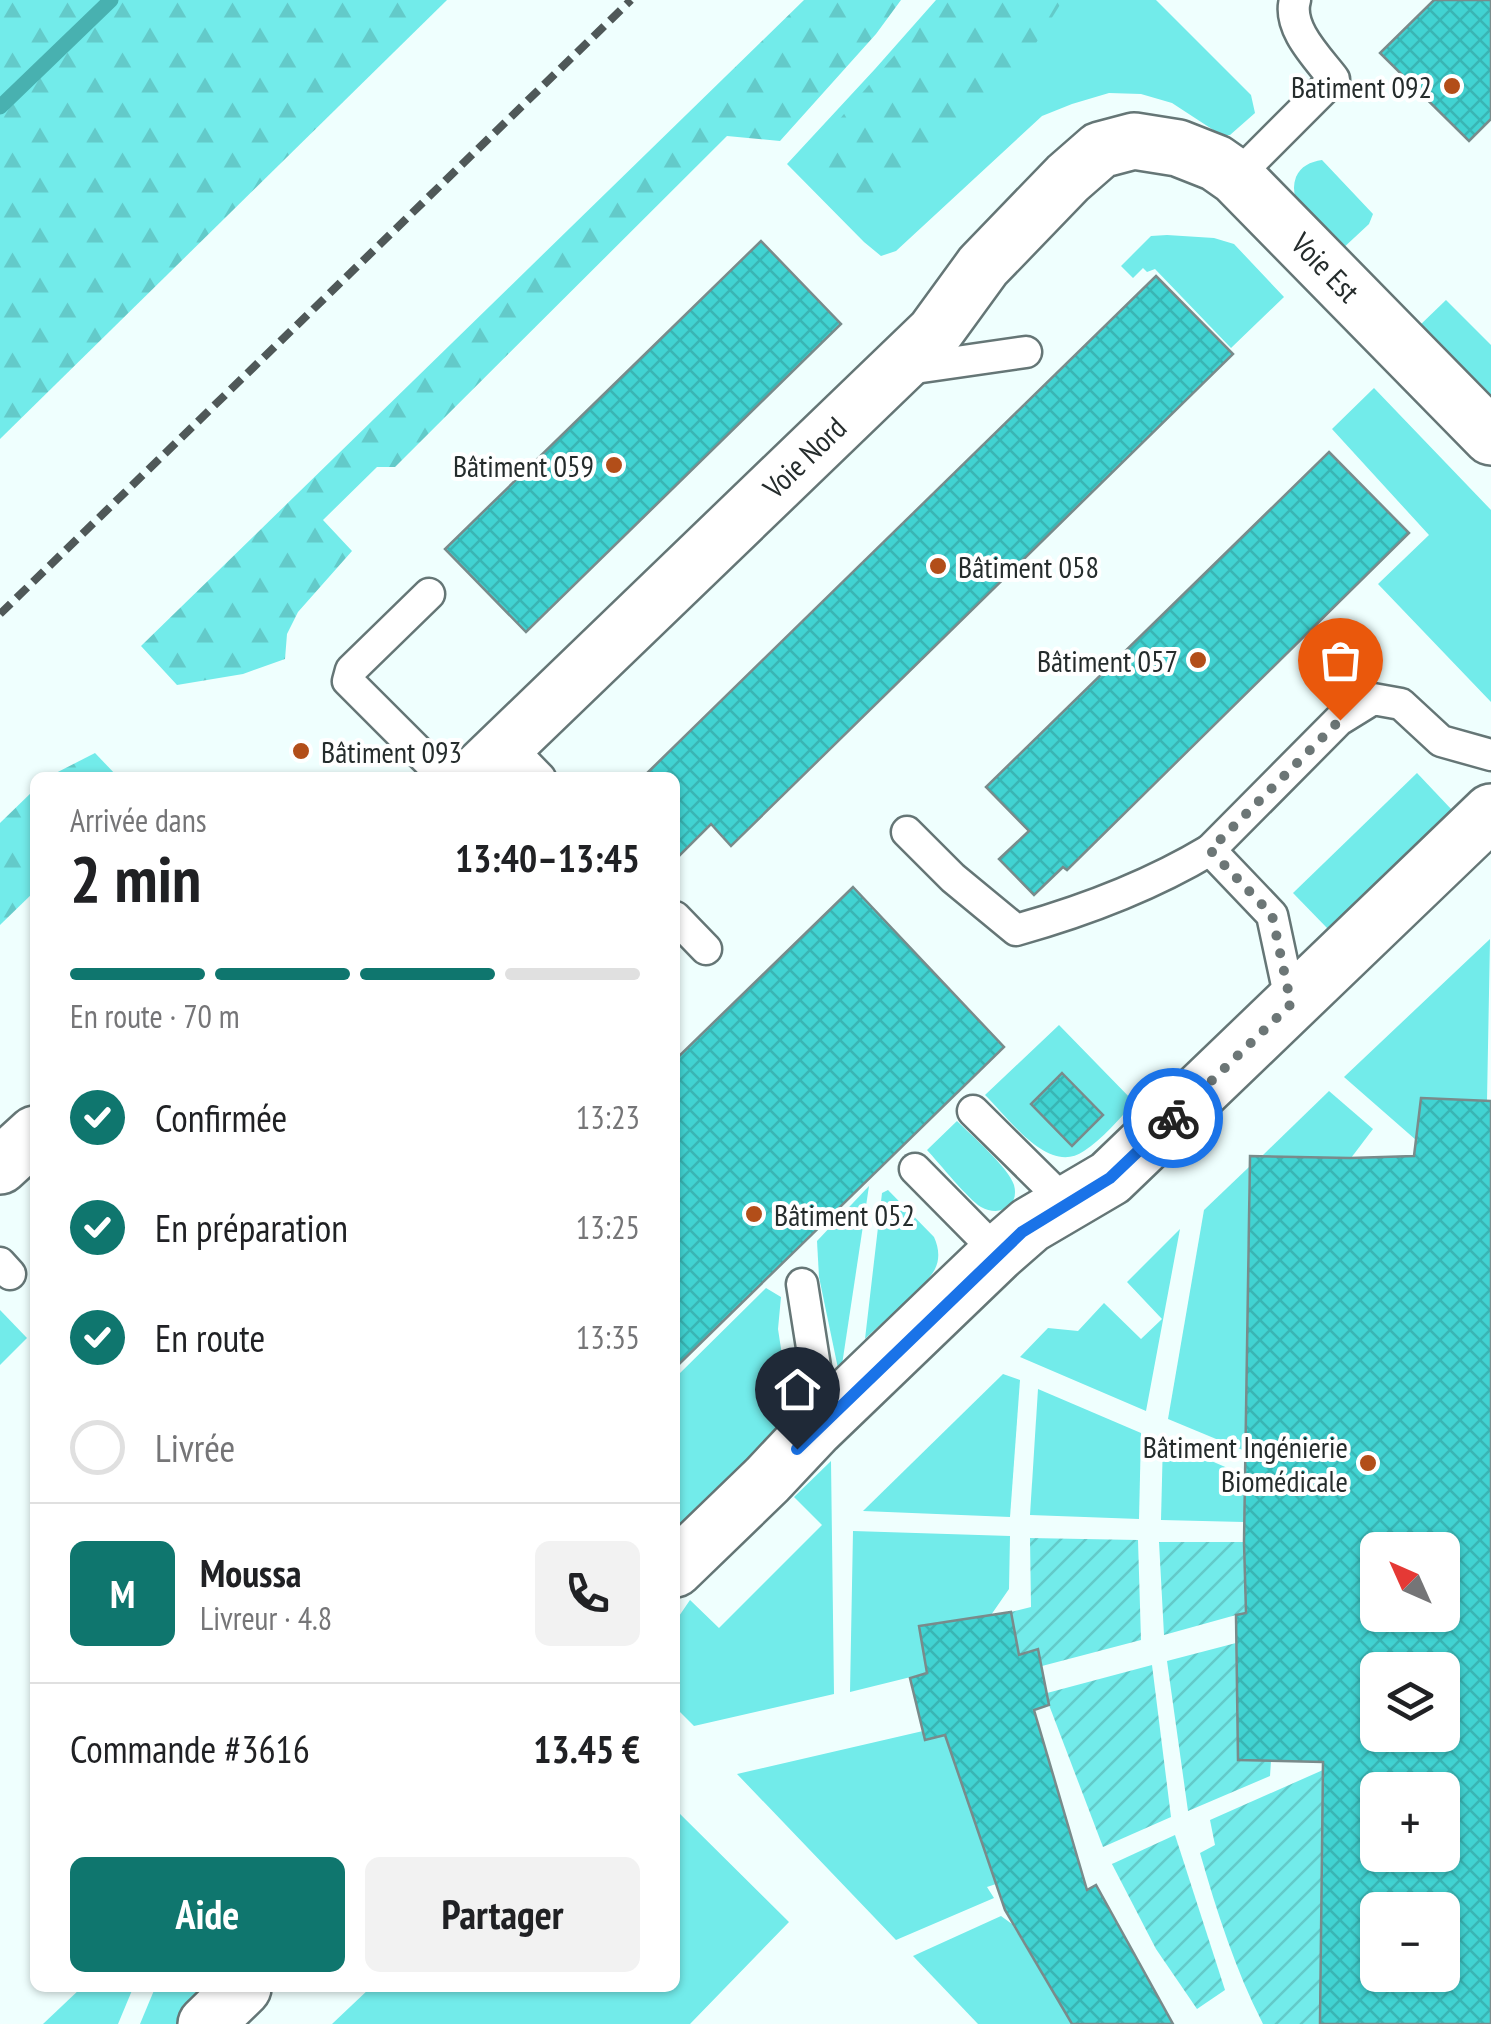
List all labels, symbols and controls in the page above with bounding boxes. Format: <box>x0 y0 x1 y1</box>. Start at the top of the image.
place label: Batiment 092 <box>1291 67 1432 106</box>
marker: Batiment 092 <box>1441 75 1463 97</box>
street label: Voie Est <box>1283 223 1369 311</box>
street label: Voie Nord <box>753 408 854 507</box>
place label: Bâtiment 059 <box>453 446 594 485</box>
marker: Bâtiment 059 <box>603 454 625 476</box>
place label: Bâtiment 058 <box>958 547 1099 586</box>
marker: Bâtiment 058 <box>927 555 949 577</box>
pin <box>1298 618 1383 721</box>
icon: bag <box>1313 633 1368 688</box>
place label: Bâtiment 057 <box>1037 641 1178 680</box>
marker: Bâtiment 057 <box>1187 649 1209 671</box>
place label: Bâtiment 093 <box>321 732 462 771</box>
marker: Bâtiment 093 <box>290 740 312 762</box>
text: Arrivée dans <box>70 799 207 841</box>
text: 13:40–13:45 <box>455 833 640 882</box>
text: 2 min <box>70 836 201 920</box>
text: En route · 70 m <box>70 995 240 1037</box>
courier <box>1123 1068 1223 1168</box>
icon: check <box>70 1090 125 1145</box>
icon: bike <box>1146 1091 1201 1146</box>
text: Confirmée <box>155 1093 287 1142</box>
text: 13:23 <box>576 1096 640 1138</box>
place label: Bâtiment 052 <box>774 1195 915 1234</box>
icon: check <box>70 1200 125 1255</box>
text: En préparation <box>155 1203 348 1252</box>
marker: Bâtiment 052 <box>743 1203 765 1225</box>
text: 13:25 <box>576 1206 640 1248</box>
icon: check <box>70 1310 125 1365</box>
text: En route <box>155 1313 265 1362</box>
text: 13:35 <box>576 1316 640 1358</box>
pin <box>755 1347 840 1450</box>
icon: home <box>770 1362 825 1417</box>
text: Livrée <box>155 1423 235 1472</box>
place label: Bâtiment Ingénierie Biomédicale <box>1143 1427 1348 1500</box>
marker: Bâtiment Ingénierie Biomédicale <box>1357 1452 1379 1474</box>
north arrow <box>1360 1532 1460 1632</box>
map controls <box>1360 1532 1460 1992</box>
button: phone <box>535 1541 640 1646</box>
text: Moussa <box>200 1548 301 1597</box>
text: M <box>110 1569 135 1618</box>
text: Livreur · 4.8 <box>200 1597 332 1639</box>
button: layers <box>1360 1652 1460 1752</box>
text: Commande #3616 <box>70 1724 310 1773</box>
text: 13.45 € <box>533 1724 640 1773</box>
button: + <box>1360 1772 1460 1872</box>
button: Aide <box>70 1857 345 1972</box>
button: Partager <box>365 1857 640 1972</box>
button: − <box>1360 1892 1460 1992</box>

